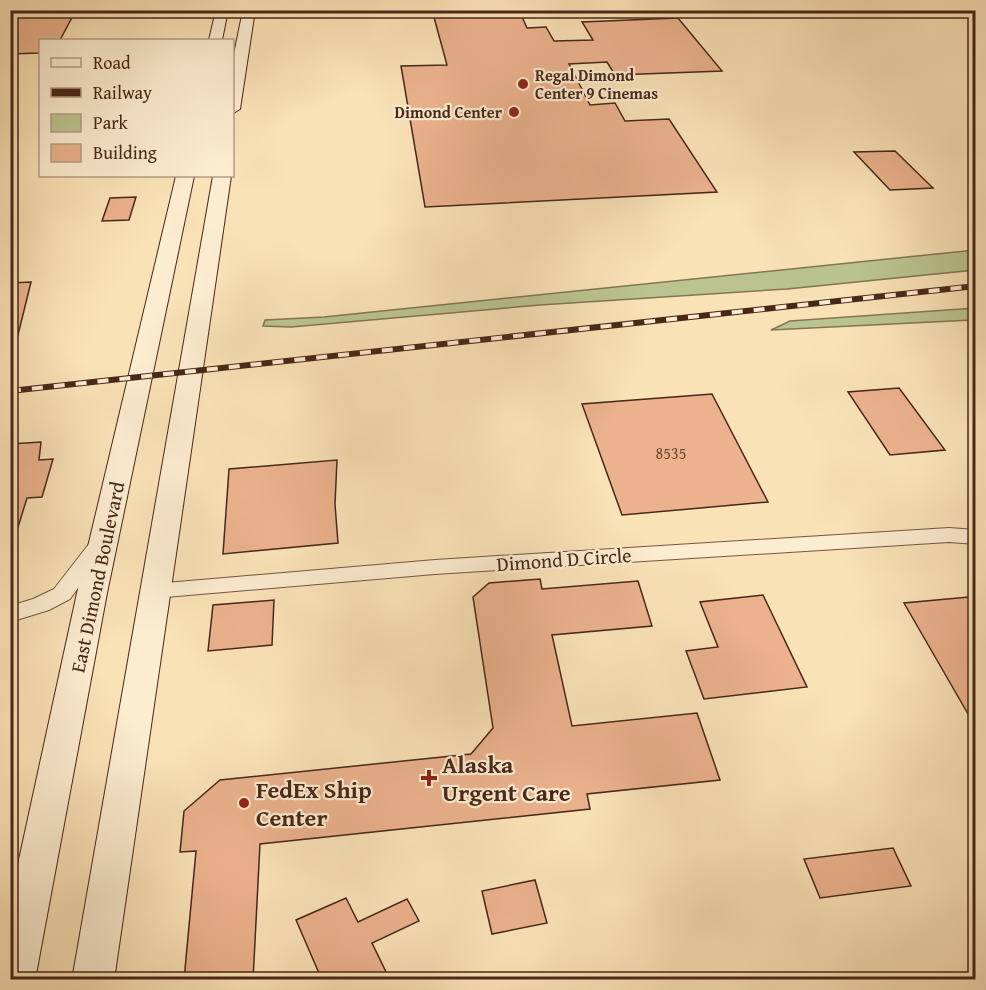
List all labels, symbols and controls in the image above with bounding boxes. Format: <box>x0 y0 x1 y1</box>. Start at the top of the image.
legend <box>39 39 234 177</box>
text: Road <box>93 49 131 76</box>
place label: Regal Dimond Center 9 Cinemas <box>535 63 658 105</box>
marker: Regal Dimond Center 9 Cinemas <box>516 77 530 91</box>
text: Railway <box>93 79 152 106</box>
place label: Dimond Center <box>395 100 503 124</box>
marker: Dimond Center <box>507 105 521 119</box>
text: Park <box>93 109 129 136</box>
text: Building <box>93 139 157 166</box>
house number: 8535 <box>656 441 686 465</box>
street label: East Dimond Boulevard <box>63 478 131 675</box>
street label: Dimond D Circle <box>496 540 632 578</box>
place label: Alaska Urgent Care <box>442 747 571 810</box>
marker: Alaska Urgent Care <box>420 769 438 787</box>
place label: FedEx Ship Center <box>256 772 372 835</box>
marker: FedEx Ship Center <box>237 796 251 810</box>

